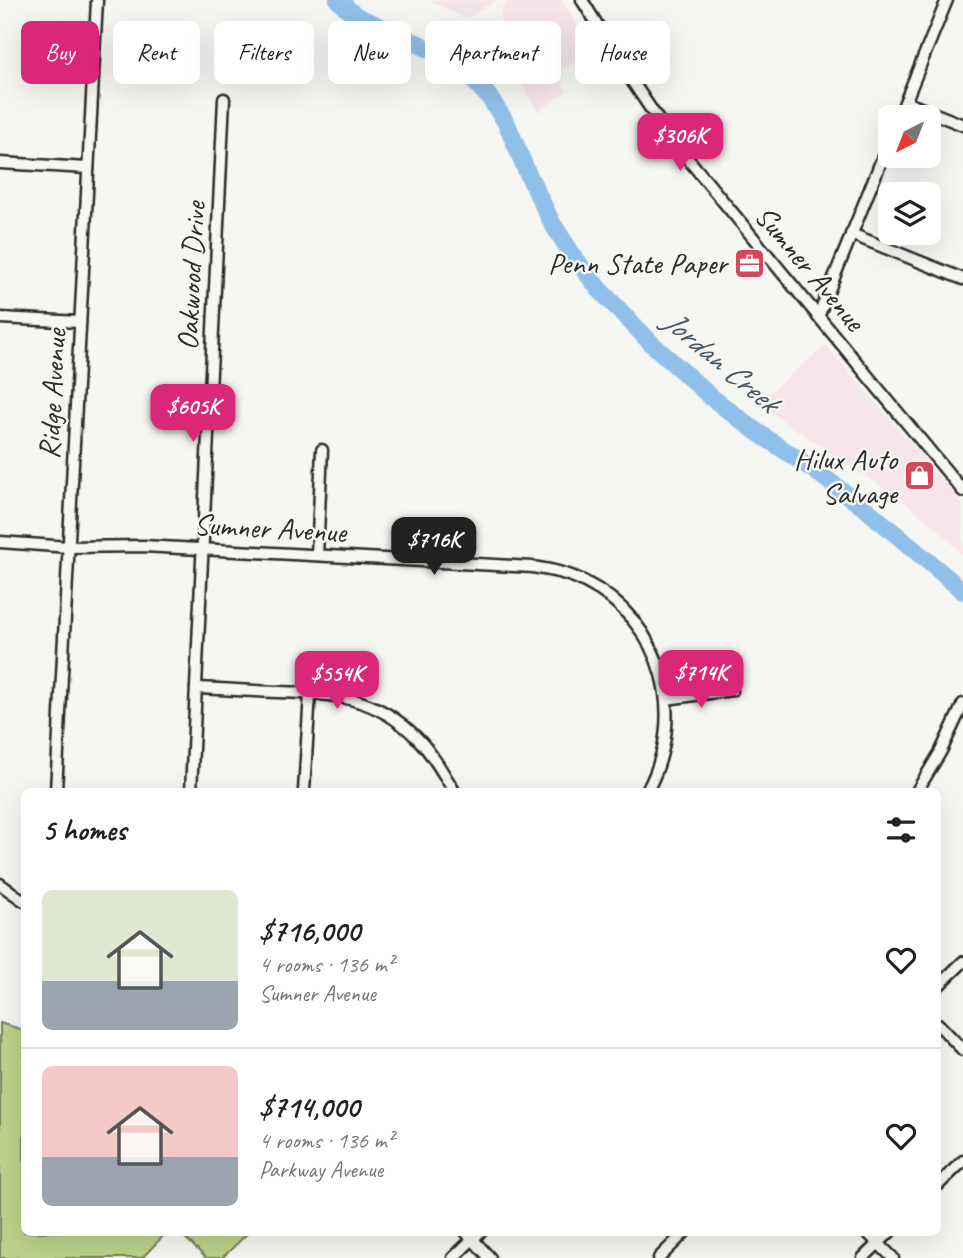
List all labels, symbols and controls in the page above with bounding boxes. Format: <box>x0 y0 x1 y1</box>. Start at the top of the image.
chip: Buy <box>21 21 99 84</box>
chip: Rent <box>113 21 200 84</box>
chip: Filters <box>214 21 314 84</box>
chip: New <box>328 21 411 84</box>
chip: Apartment <box>425 21 561 84</box>
chip: House <box>575 21 670 84</box>
north arrow <box>878 105 942 168</box>
map controls <box>878 105 941 245</box>
pin: $306K <box>631 114 729 173</box>
text: $306K <box>653 121 707 150</box>
button: layers <box>878 182 941 245</box>
street label: Sumner Avenue <box>747 198 875 340</box>
street label: Oakwood Drive <box>168 199 214 351</box>
place label: Penn State Paper <box>548 244 729 282</box>
office icon: Penn State Paper <box>733 246 767 280</box>
water label: Jordan Creek <box>652 299 791 425</box>
street label: Ridge Avenue <box>30 326 74 460</box>
pin: $605K <box>144 384 242 444</box>
text: $605K <box>166 392 220 421</box>
place label: Hilux Auto Salvage <box>794 440 899 512</box>
shop icon: Hilux Auto Salvage <box>903 459 937 493</box>
street label: Sumner Avenue <box>193 505 349 551</box>
pin: $716K <box>385 518 483 577</box>
text: $716K <box>407 525 461 554</box>
pin: $714K <box>652 650 750 710</box>
pin: $554K <box>288 652 386 711</box>
text: $714K <box>675 658 728 687</box>
text: $554K <box>311 659 363 688</box>
text: 5 homes <box>42 811 126 849</box>
icon: filters <box>882 811 920 849</box>
text: $716,000 <box>259 912 360 950</box>
icon: home <box>98 918 182 1002</box>
icon: heart <box>882 941 920 979</box>
text: 4 rooms · 136 m² <box>259 950 394 979</box>
text: Sumner Avenue <box>259 979 376 1008</box>
text: $714,000 <box>259 1088 359 1126</box>
icon: home <box>98 1094 182 1178</box>
icon: heart <box>882 1117 920 1155</box>
text: 4 rooms · 136 m² <box>259 1126 394 1155</box>
text: Parkway Avenue <box>259 1155 383 1184</box>

